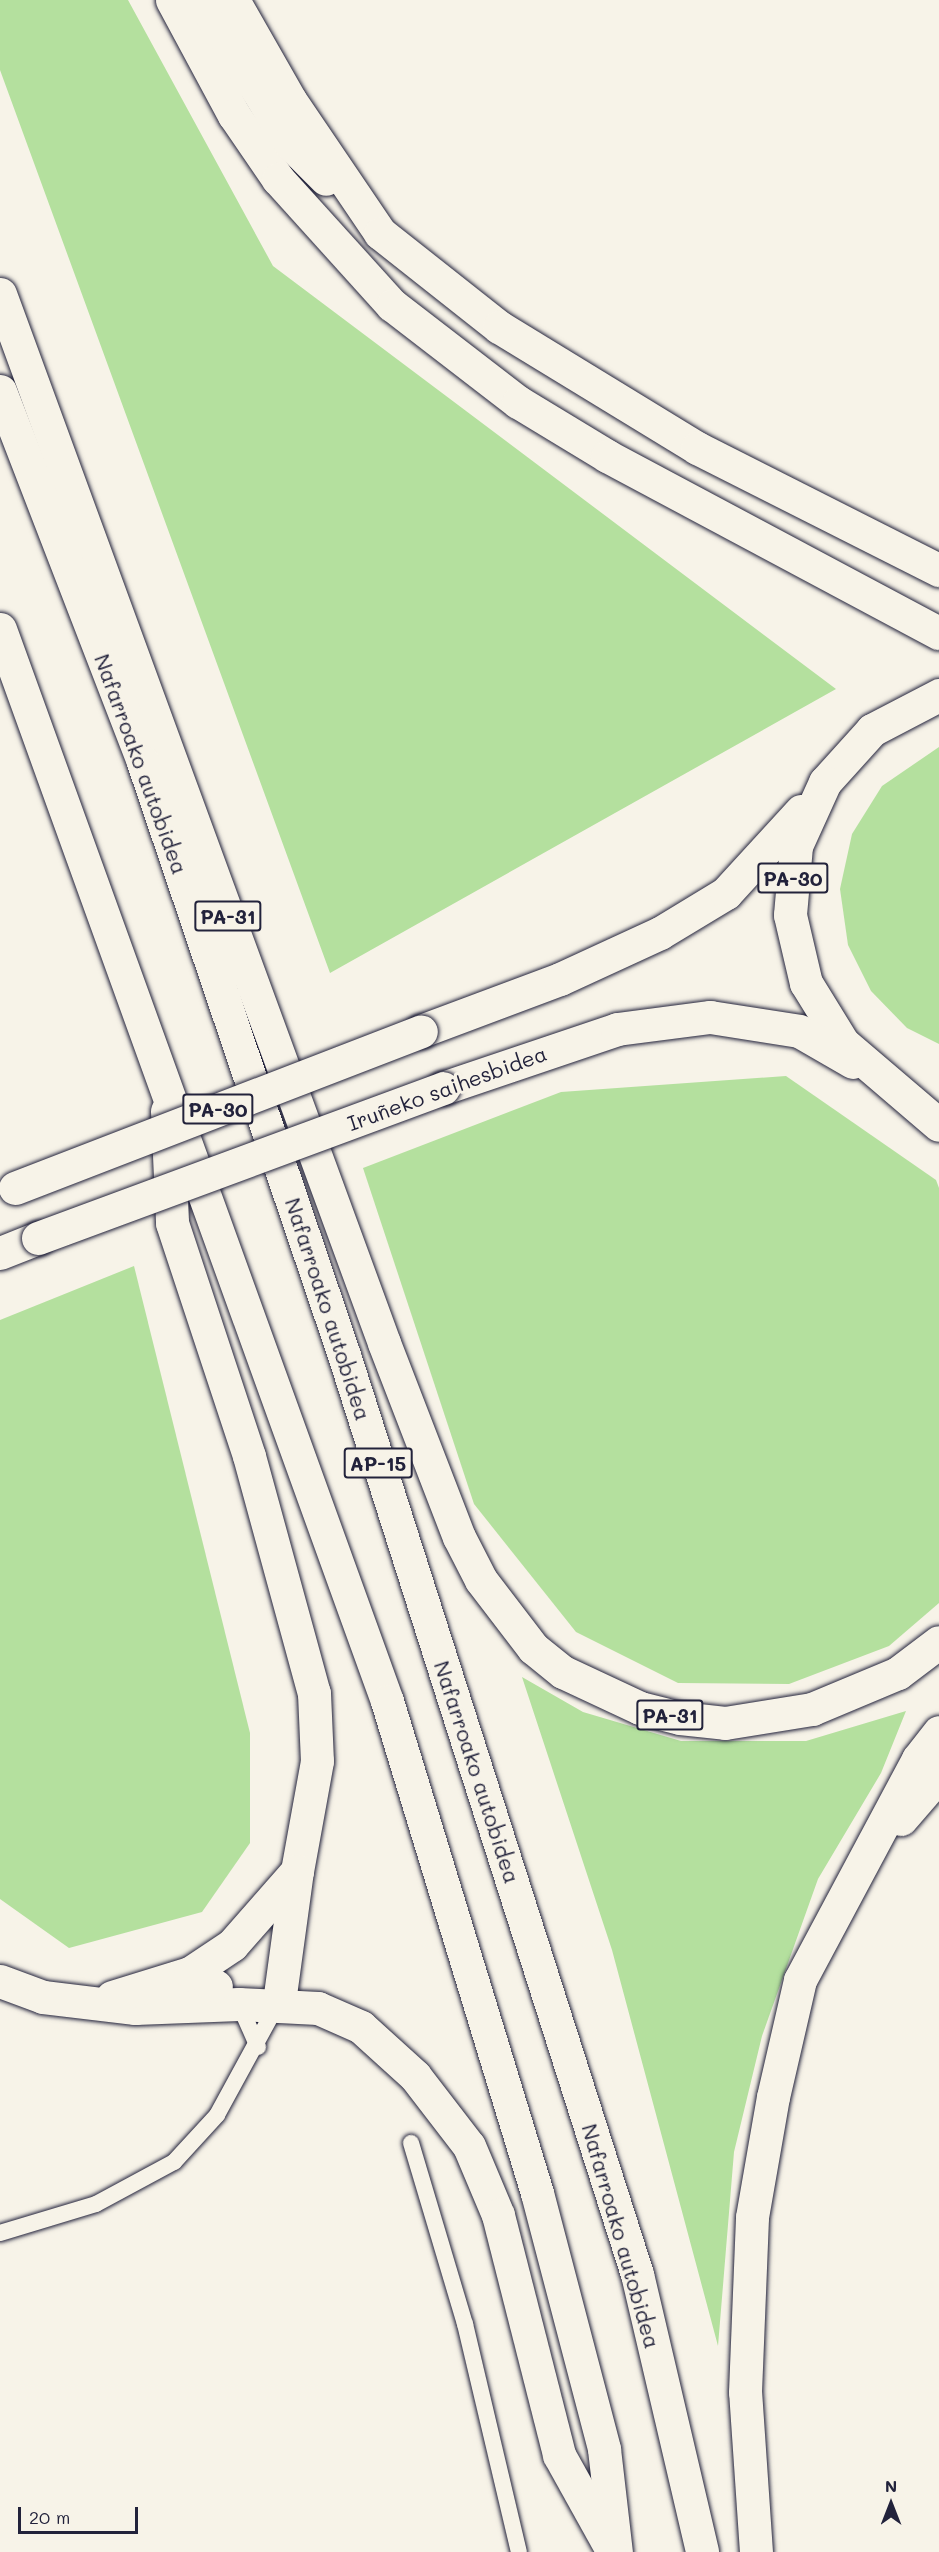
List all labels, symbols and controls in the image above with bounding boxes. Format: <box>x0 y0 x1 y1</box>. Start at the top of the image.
street label: Nafarroako autobidea <box>89 651 193 877</box>
road number: PA-30 <box>757 861 829 895</box>
road number: PA-31 <box>194 899 262 933</box>
street label: Iruñeko saihesbidea <box>344 1040 550 1136</box>
road number: PA-30 <box>182 1092 254 1126</box>
street label: Nafarroako autobidea <box>280 1195 376 1423</box>
road number: AP-15 <box>344 1446 412 1480</box>
street label: Nafarroako autobidea <box>429 1658 525 1886</box>
road number: PA-31 <box>636 1698 704 1732</box>
street label: Nafarroako autobidea <box>577 2121 665 2351</box>
north arrow <box>861 2474 921 2534</box>
text: N <box>885 2475 897 2496</box>
scale bar <box>21 2495 141 2533</box>
text: 20 m <box>29 2505 70 2529</box>

